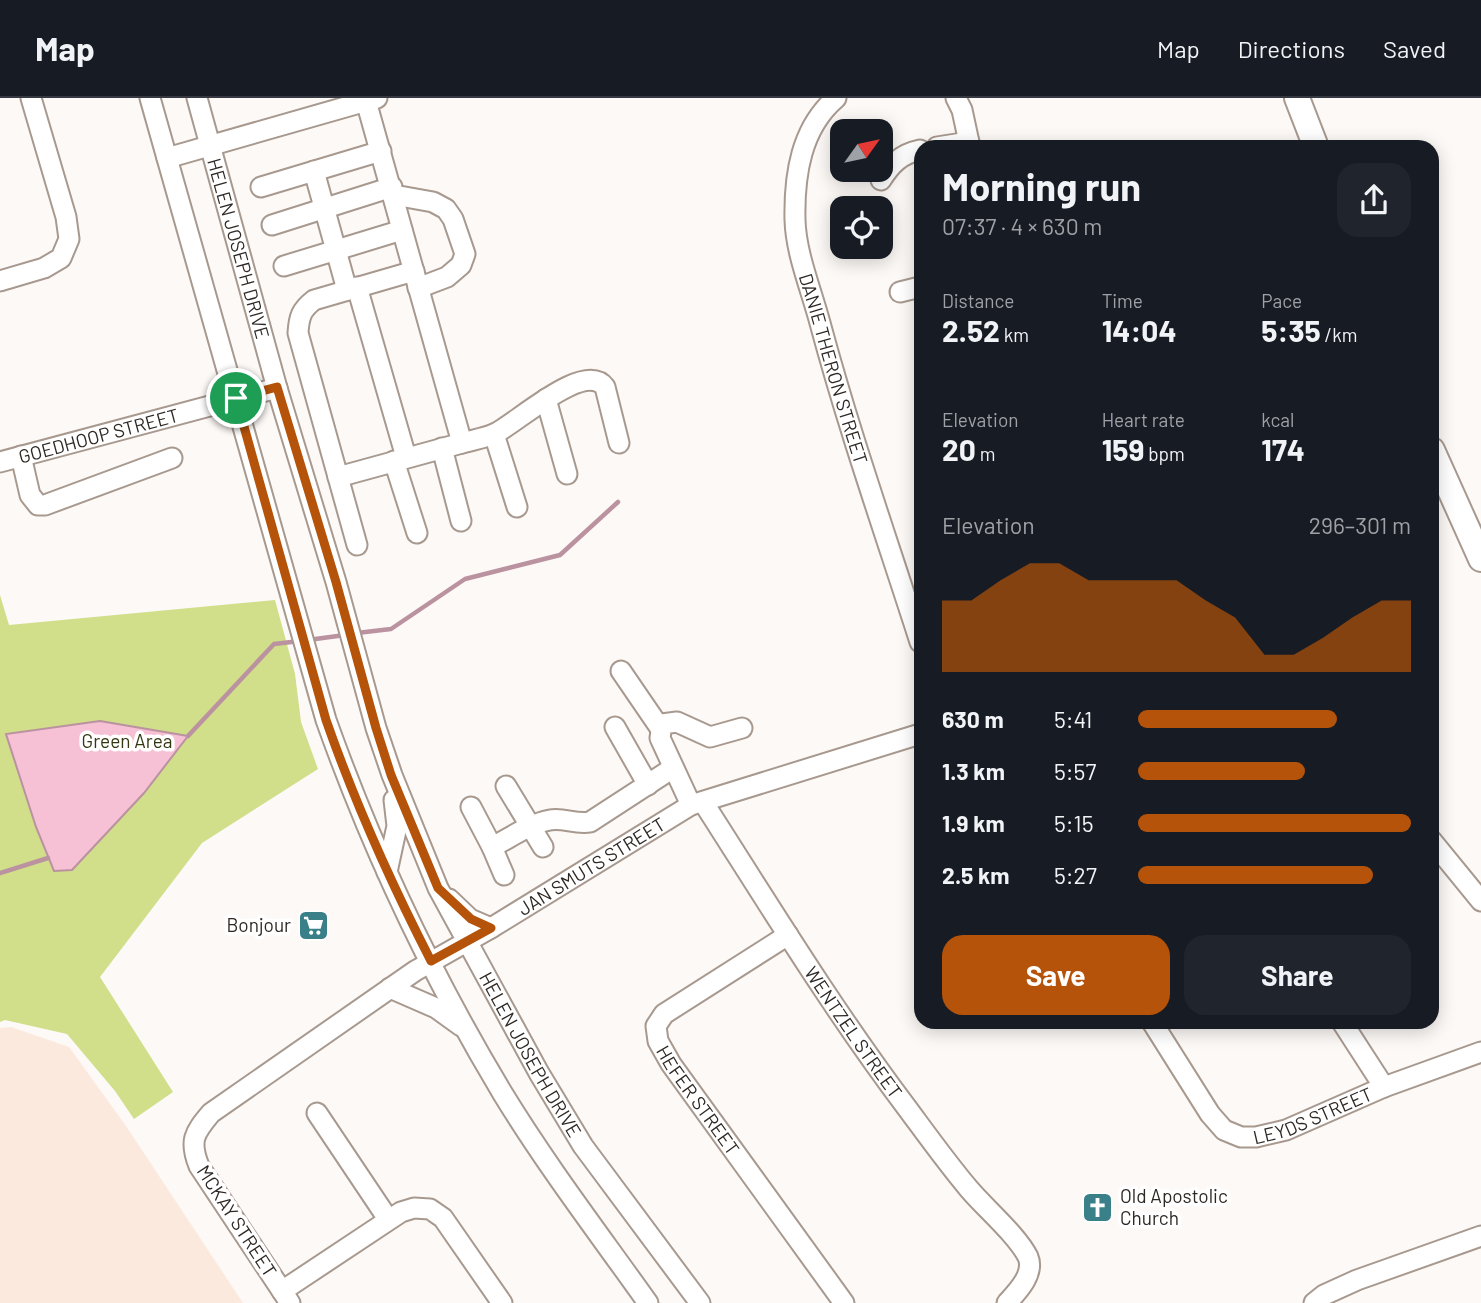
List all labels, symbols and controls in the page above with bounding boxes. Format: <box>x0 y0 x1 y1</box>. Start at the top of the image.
text: Map <box>35 28 95 68</box>
text: Map <box>1157 34 1200 63</box>
text: Directions <box>1238 34 1345 63</box>
text: Saved <box>1383 34 1446 63</box>
north arrow <box>830 119 892 182</box>
map controls <box>830 119 893 259</box>
street label: HELEN JOSEPH DRIVE <box>203 155 275 341</box>
text: Morning run <box>942 163 1141 209</box>
button: share <box>1337 163 1411 237</box>
button: locate <box>830 196 893 259</box>
text: 07:37 · 4 × 630 m <box>942 212 1102 240</box>
street label: DANIE THERON STREET <box>795 270 873 467</box>
text: Distance <box>942 289 1014 312</box>
text: Time <box>1102 289 1143 312</box>
text: Pace <box>1261 289 1302 312</box>
text: 2.52 <box>942 312 1000 348</box>
text: 14:04 <box>1102 312 1177 348</box>
text: 5:35 <box>1261 312 1321 348</box>
text: km <box>1000 323 1029 346</box>
text: /km <box>1321 323 1357 346</box>
pin <box>206 368 266 428</box>
icon: arrive <box>217 379 255 417</box>
street label: GOEDHOOP STREET <box>16 403 181 468</box>
text: Elevation <box>942 408 1019 431</box>
text: Heart rate <box>1102 408 1185 431</box>
text: kcal <box>1261 408 1294 431</box>
text: 20 <box>942 431 976 467</box>
text: 159 <box>1102 431 1144 467</box>
text: 174 <box>1261 431 1305 467</box>
text: m <box>976 442 995 465</box>
text: bpm <box>1144 442 1185 465</box>
text: Elevation <box>942 511 1035 539</box>
text: 296–301 m <box>1309 511 1411 539</box>
text: 630 m <box>942 705 1004 733</box>
text: 5:41 <box>1054 705 1092 733</box>
park label: Green Area <box>82 729 172 752</box>
text: 1.3 km <box>942 757 1005 785</box>
text: 5:57 <box>1054 757 1096 785</box>
text: 1.9 km <box>942 809 1005 837</box>
text: 5:15 <box>1054 809 1094 837</box>
street label: JAN SMUTS STREET <box>513 812 669 920</box>
text: 2.5 km <box>942 861 1010 889</box>
text: 5:27 <box>1054 861 1097 889</box>
supermarket icon: Bonjour <box>297 908 331 942</box>
place label: Bonjour <box>226 913 291 936</box>
button: Save <box>942 935 1170 1015</box>
button: Share <box>1184 935 1411 1015</box>
street label: WENTZEL STREET <box>800 962 907 1102</box>
street label: HELEN JOSEPH DRIVE <box>475 968 587 1141</box>
street label: HEFER STREET <box>652 1041 745 1159</box>
street label: LEYDS STREET <box>1251 1082 1376 1148</box>
street label: MCKAY STREET <box>193 1160 282 1281</box>
place label: Old Apostolic Church <box>1120 1184 1228 1229</box>
church icon: Old Apostolic Church <box>1080 1190 1114 1224</box>

